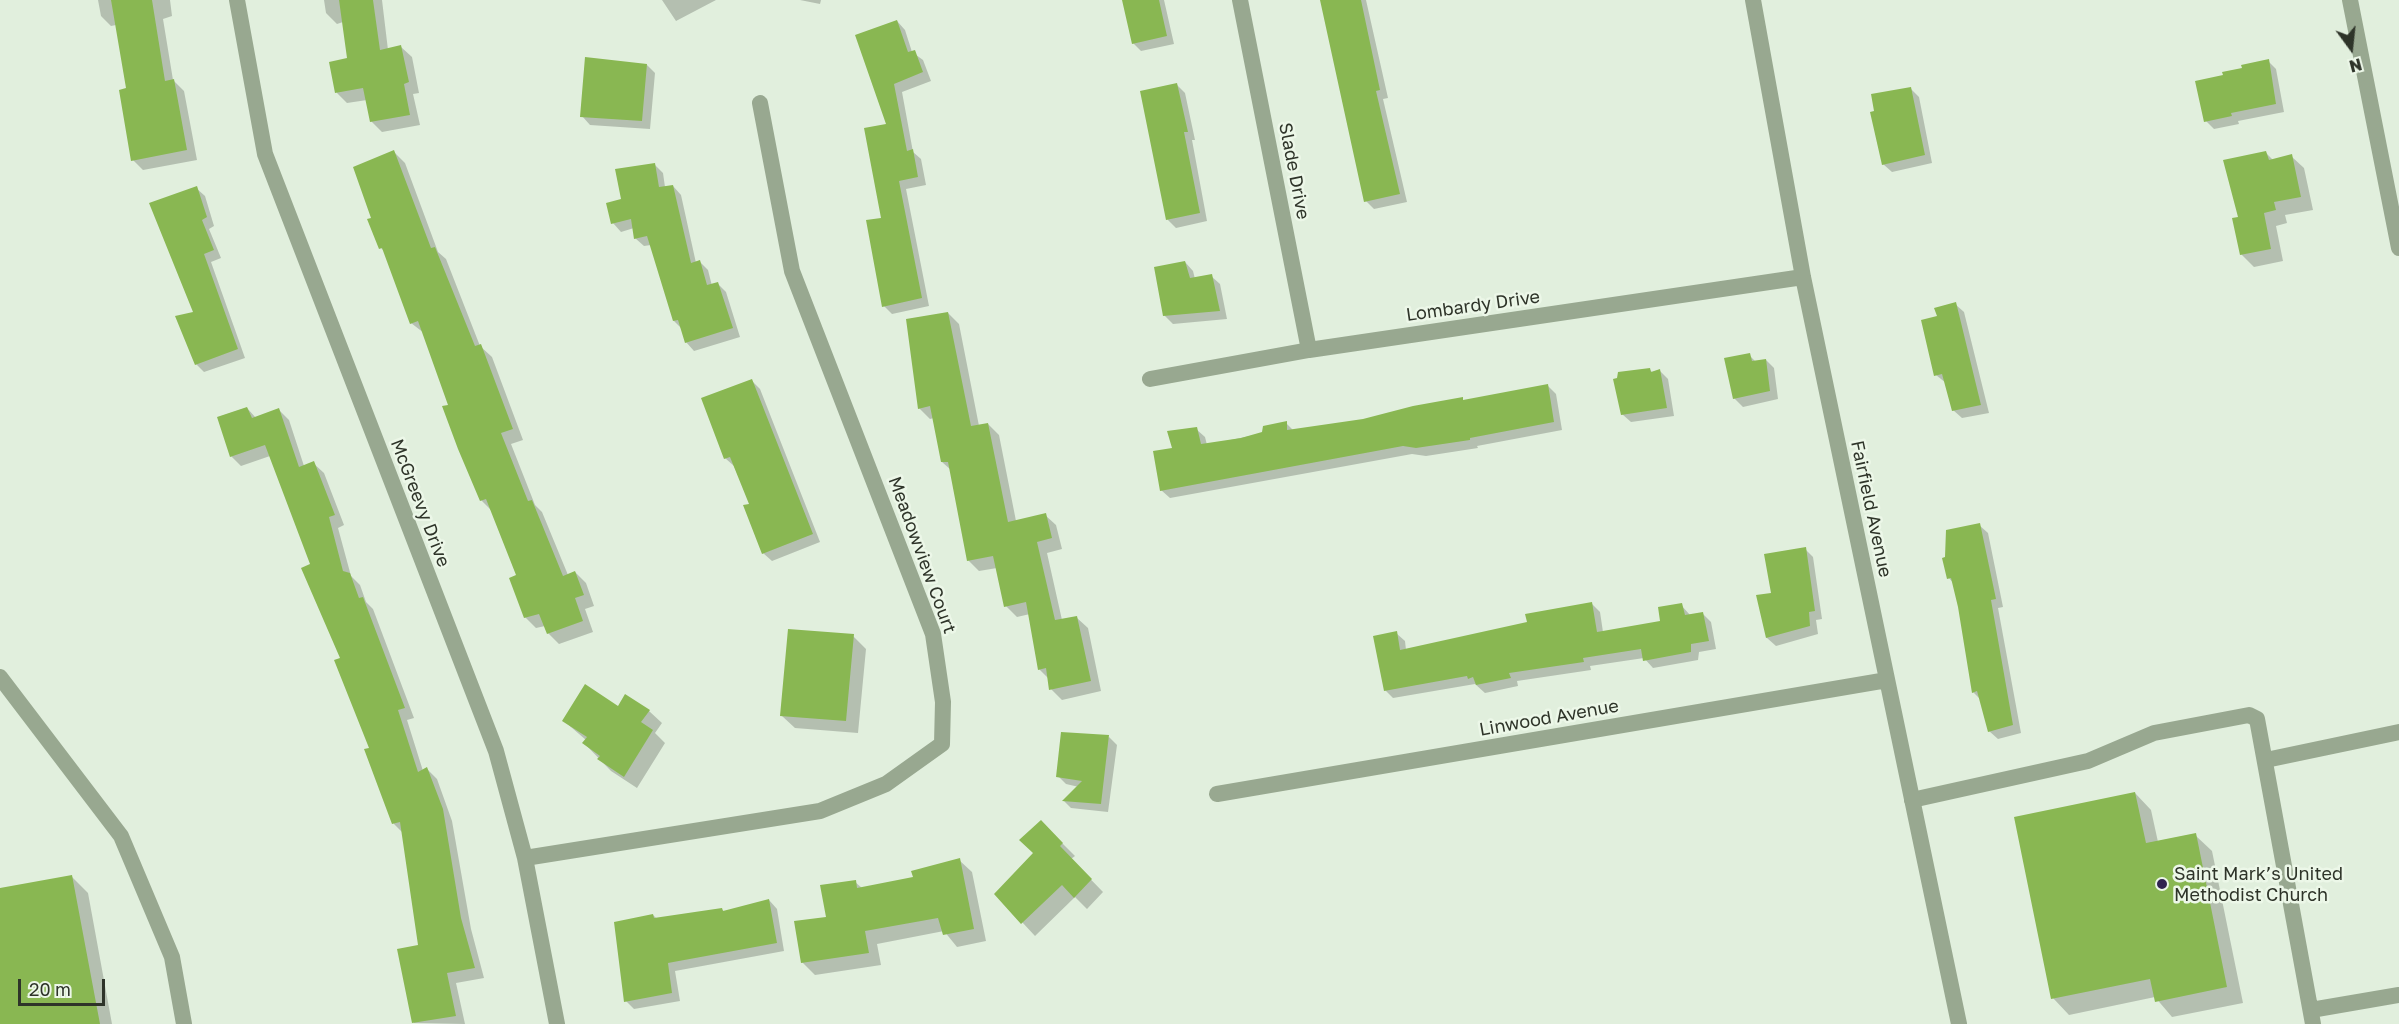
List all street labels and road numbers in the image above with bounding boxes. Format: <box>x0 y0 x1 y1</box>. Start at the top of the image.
street label: Slade Drive <box>1274 121 1314 221</box>
street label: Lombardy Drive <box>1405 286 1541 326</box>
street label: McGreevy Drive <box>386 436 454 570</box>
street label: Fairfield Avenue <box>1846 439 1896 579</box>
street label: Meadowview Court <box>884 474 960 636</box>
street label: Linwood Avenue <box>1478 695 1620 741</box>

